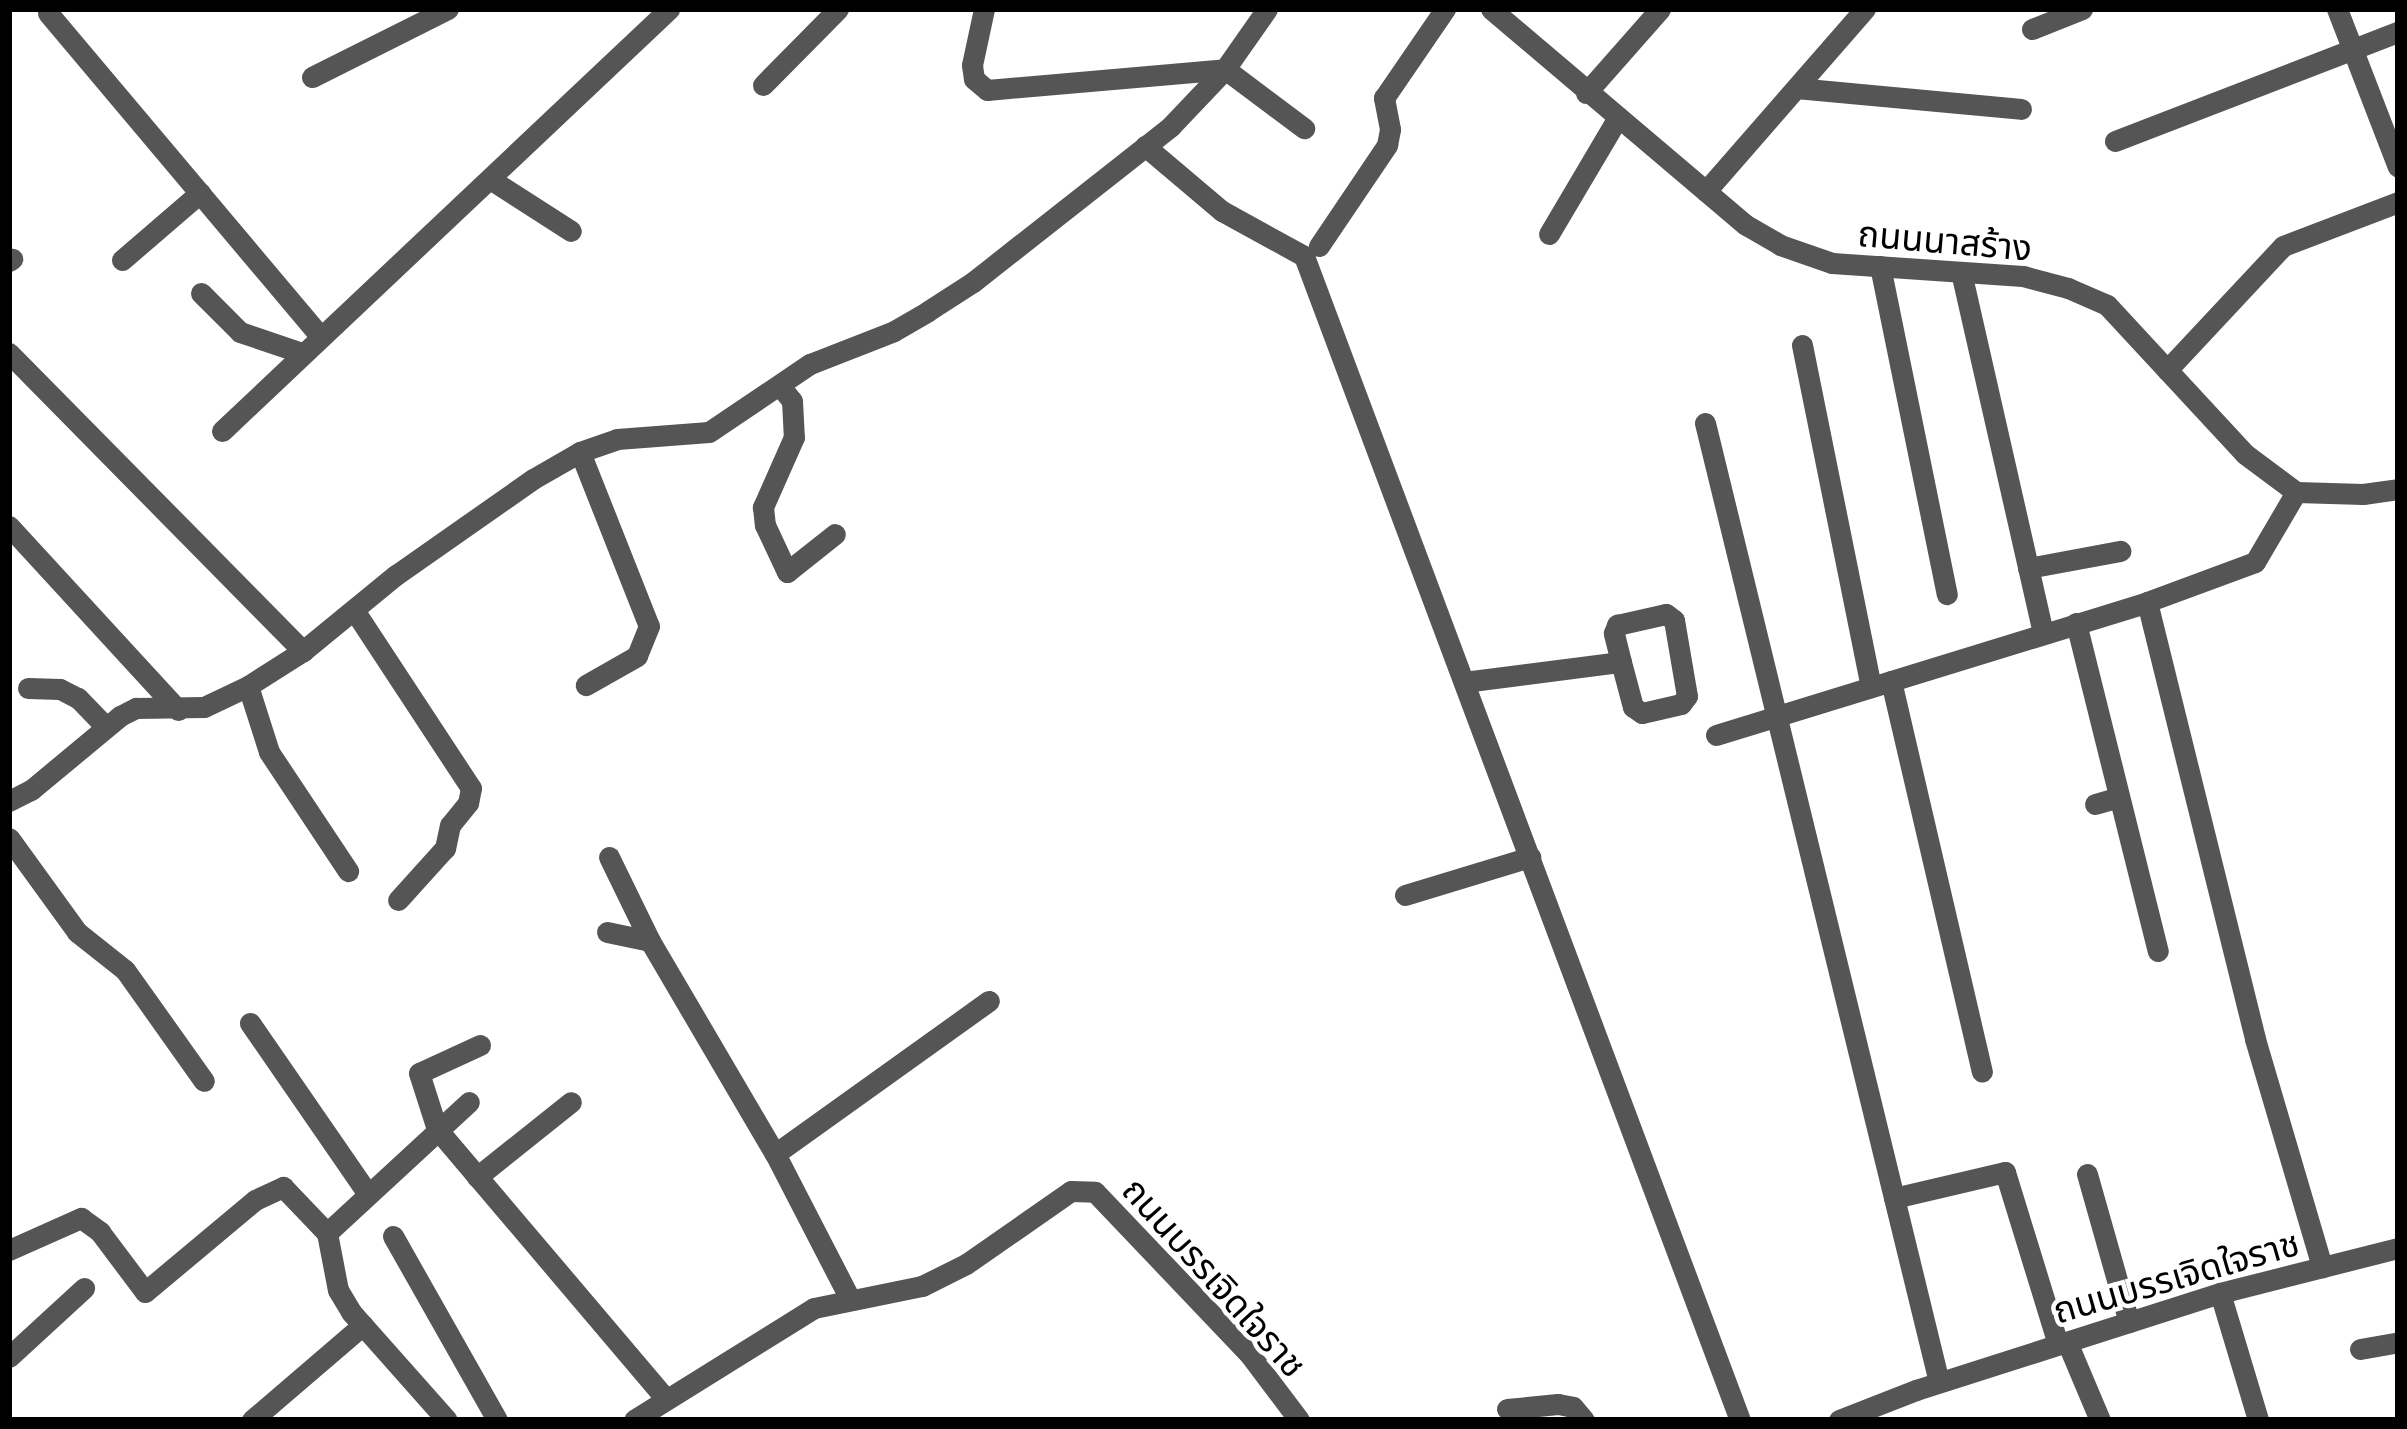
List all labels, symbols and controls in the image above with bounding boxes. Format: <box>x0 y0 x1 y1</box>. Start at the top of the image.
street label: ถนนนาสร้าง <box>1856 211 2034 269</box>
street label: ถนนบรรเจิดใจราช <box>1114 1168 1316 1386</box>
street label: ถนนบรรเจิดใจราช <box>2048 1220 2304 1332</box>

